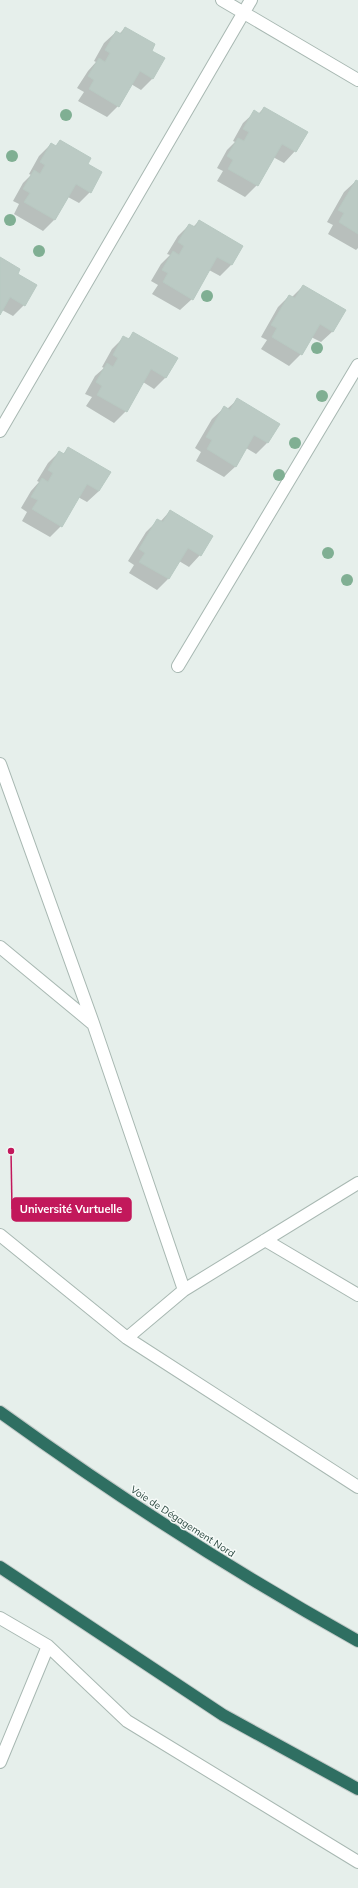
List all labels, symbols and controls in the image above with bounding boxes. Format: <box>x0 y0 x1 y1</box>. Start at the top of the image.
callout: Université Vurtuelle <box>12 1198 131 1221</box>
text: Université Vurtuelle <box>20 1202 122 1216</box>
street label: Voie de Dégagement Nord <box>128 1483 237 1560</box>

